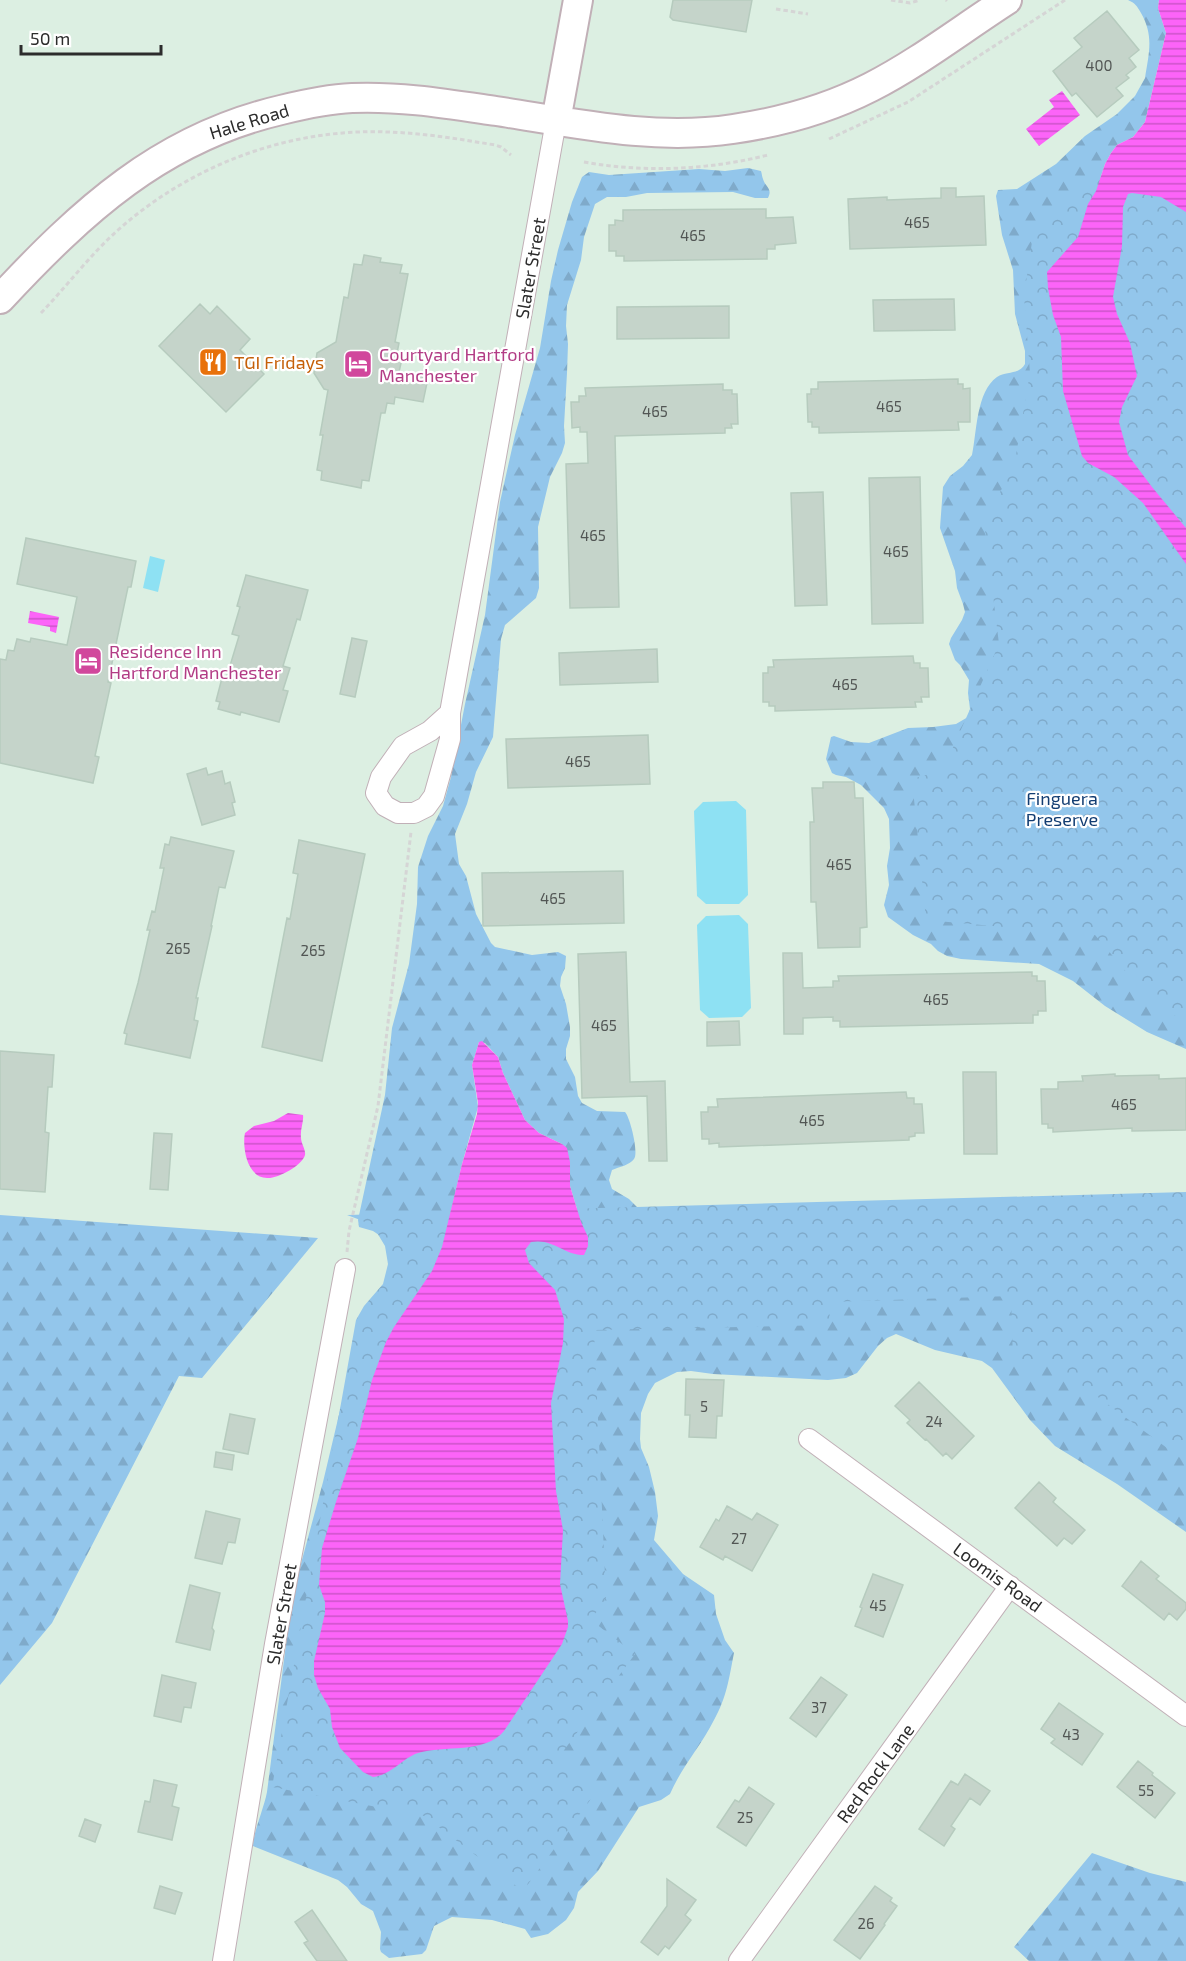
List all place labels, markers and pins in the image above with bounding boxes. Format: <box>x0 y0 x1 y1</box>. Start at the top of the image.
place label: Courtyard Hartford Manchester <box>379 343 535 386</box>
restaurant icon: TGI Fridays <box>197 346 229 378</box>
hotel icon: Courtyard Hartford Manchester <box>342 348 374 380</box>
place label: TGI Fridays <box>234 351 324 373</box>
place label: Residence Inn Hartford Manchester <box>109 640 281 683</box>
hotel icon: Residence Inn Hartford Manchester <box>72 645 104 677</box>

